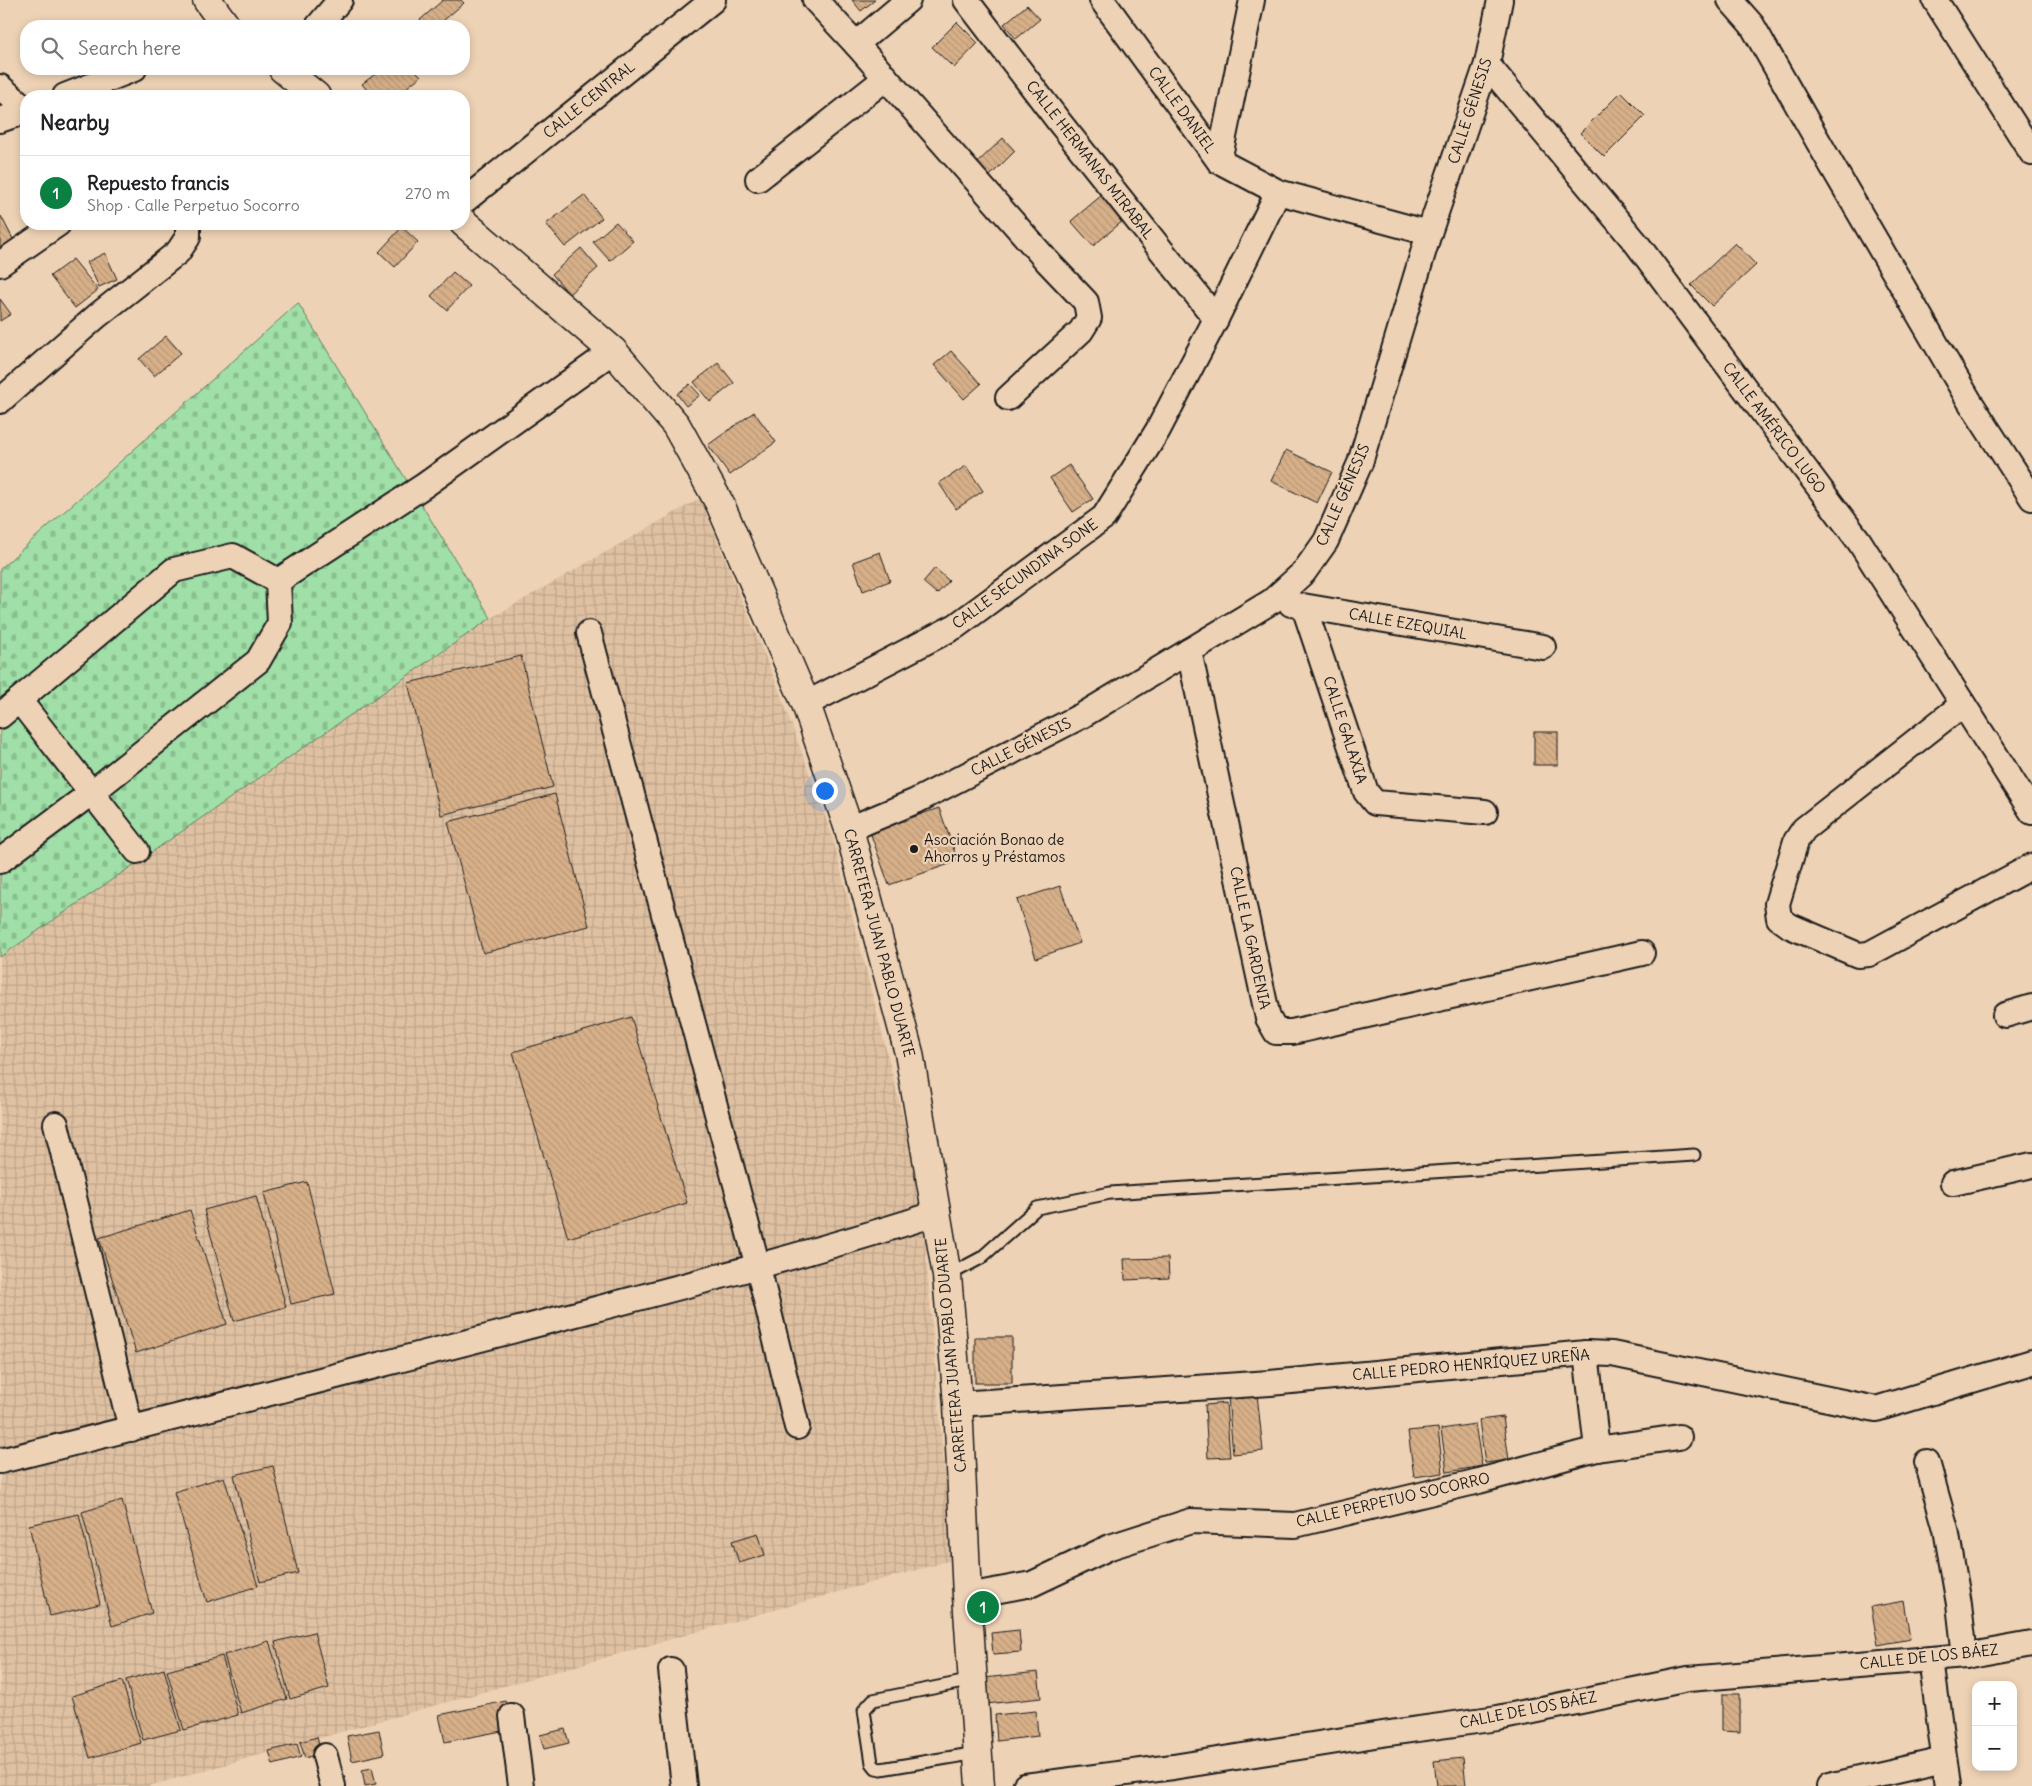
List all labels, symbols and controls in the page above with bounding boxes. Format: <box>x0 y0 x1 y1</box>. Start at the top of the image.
search box <box>20 20 470 75</box>
icon: search <box>38 34 66 62</box>
text: Search here <box>78 36 181 60</box>
street label: CALLE GÉNESIS <box>1443 56 1496 166</box>
street label: CALLE CENTRAL <box>539 57 638 142</box>
street label: CALLE DANIEL <box>1145 63 1220 157</box>
street label: CALLE HERMANAS MIRABAL <box>1022 76 1158 243</box>
text: Nearby <box>40 109 110 136</box>
text: Repuesto francis <box>87 171 229 195</box>
text: 1 <box>53 183 59 203</box>
text: 270 m <box>405 183 450 203</box>
text: Shop · Calle Perpetuo Socorro <box>87 195 300 215</box>
street label: CALLE AMÉRICO LUGO <box>1719 358 1830 497</box>
street label: CALLE GÉNESIS <box>1311 441 1374 549</box>
street label: CALLE SECUNDINA SONE <box>948 514 1101 633</box>
street label: CALLE EZEQUIAL <box>1347 604 1469 643</box>
street label: CALLE GALAXIA <box>1319 674 1372 786</box>
street label: CALLE GÉNESIS <box>967 713 1074 780</box>
your location <box>812 778 838 804</box>
street label: CARRETERA JUAN PABLO DUARTE <box>840 827 919 1059</box>
place label: Asociación Bonao de Ahorros y Préstamos <box>924 830 1066 866</box>
marker: Asociación Bonao de Ahorros y Préstamos <box>908 843 920 855</box>
street label: CALLE LA GARDENIA <box>1226 865 1275 1011</box>
street label: CARRETERA JUAN PABLO DUARTE <box>931 1237 970 1473</box>
street label: CALLE PEDRO HENRÍQUEZ UREÑA <box>1351 1345 1591 1384</box>
street label: CALLE PERPETUO SOCORRO <box>1294 1468 1492 1531</box>
pin: 1 <box>967 1588 999 1626</box>
street label: CALLE DE LOS BÁEZ <box>1859 1640 2000 1673</box>
map controls <box>1972 1681 2017 1771</box>
button: + <box>1972 1681 2017 1726</box>
street label: CALLE DE LOS BÁEZ <box>1458 1687 1598 1732</box>
button: − <box>1972 1726 2017 1771</box>

